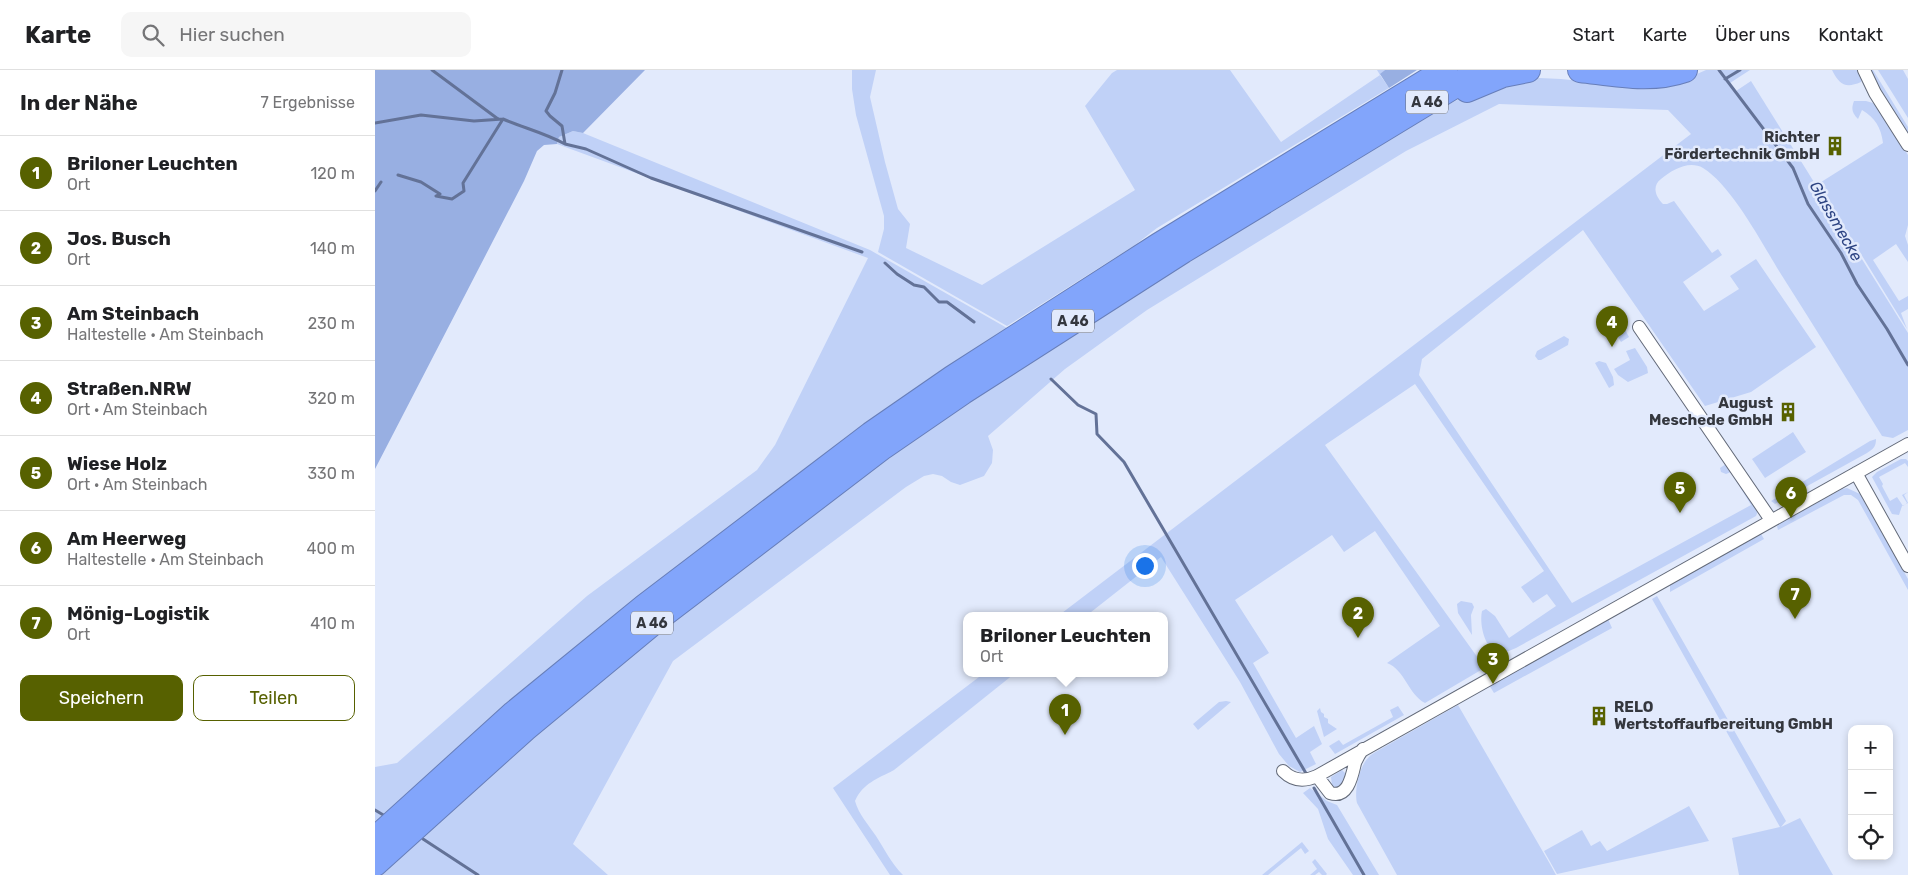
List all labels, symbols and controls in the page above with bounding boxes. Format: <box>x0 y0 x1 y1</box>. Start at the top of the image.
search box <box>121 12 471 57</box>
text: Karte <box>25 21 91 49</box>
icon: search <box>139 21 167 49</box>
text: Hier suchen <box>179 23 285 46</box>
text: Start <box>1572 24 1615 46</box>
text: Karte <box>1643 24 1687 46</box>
text: Über uns <box>1715 24 1790 46</box>
text: Kontakt <box>1818 24 1883 46</box>
text: In der Nähe <box>20 90 138 115</box>
road number: A 46 <box>1406 91 1448 114</box>
text: 7 Ergebnisse <box>260 93 355 112</box>
place label: Richter Fördertechnik GmbH <box>1664 128 1820 163</box>
building icon: Richter Fördertechnik GmbH <box>1824 135 1846 157</box>
text: Briloner Leuchten <box>67 152 238 175</box>
text: 1 <box>32 164 40 183</box>
text: 120 m <box>310 164 355 183</box>
text: Ort <box>67 175 90 194</box>
water label: Glassmecke <box>1805 178 1867 264</box>
text: Jos. Busch <box>67 227 171 250</box>
text: 2 <box>31 239 41 258</box>
text: 140 m <box>310 239 355 258</box>
text: Ort <box>67 250 90 269</box>
text: Am Steinbach <box>67 302 199 325</box>
pin: 4 <box>1596 306 1628 347</box>
road number: A 46 <box>1052 310 1094 332</box>
text: 3 <box>31 314 41 333</box>
text: 230 m <box>308 314 355 333</box>
text: Haltestelle · Am Steinbach <box>67 325 264 344</box>
text: Straßen.NRW <box>67 377 192 400</box>
text: 4 <box>31 389 41 408</box>
text: 320 m <box>308 389 355 408</box>
place label: August Meschede GmbH <box>1649 394 1773 429</box>
text: Ort · Am Steinbach <box>67 400 207 419</box>
building icon: August Meschede GmbH <box>1777 401 1799 423</box>
text: Wiese Holz <box>67 452 167 475</box>
text: 5 <box>31 464 41 483</box>
text: 330 m <box>307 464 355 483</box>
pin: 5 <box>1664 472 1696 513</box>
text: Ort · Am Steinbach <box>67 475 207 494</box>
pin: 6 <box>1775 477 1807 518</box>
text: Am Heerweg <box>67 527 186 550</box>
text: 6 <box>31 539 41 558</box>
text: 400 m <box>307 539 355 558</box>
text: Haltestelle · Am Steinbach <box>67 550 264 569</box>
your location <box>1132 553 1158 579</box>
pin: 7 <box>1779 578 1811 619</box>
pin: 2 <box>1342 597 1374 638</box>
text: Mönig-Logistik <box>67 602 209 625</box>
road number: A 46 <box>631 612 673 634</box>
popup <box>963 612 1168 677</box>
text: 7 <box>31 614 41 633</box>
text: 410 m <box>310 614 355 633</box>
text: Briloner Leuchten <box>980 624 1151 647</box>
text: Ort <box>67 625 90 644</box>
pin: 3 <box>1477 643 1509 684</box>
text: Ort <box>980 647 1003 666</box>
button: Speichern <box>20 675 183 721</box>
button: Teilen <box>193 675 355 721</box>
pin: 1 <box>1049 694 1081 735</box>
place label: RELO Wertstoffaufbereitung GmbH <box>1614 698 1833 733</box>
building icon: RELO Wertstoffaufbereitung GmbH <box>1588 705 1610 727</box>
map controls <box>1848 725 1893 860</box>
button: + <box>1848 725 1893 770</box>
button: − <box>1848 770 1893 815</box>
button: locate <box>1848 815 1893 860</box>

